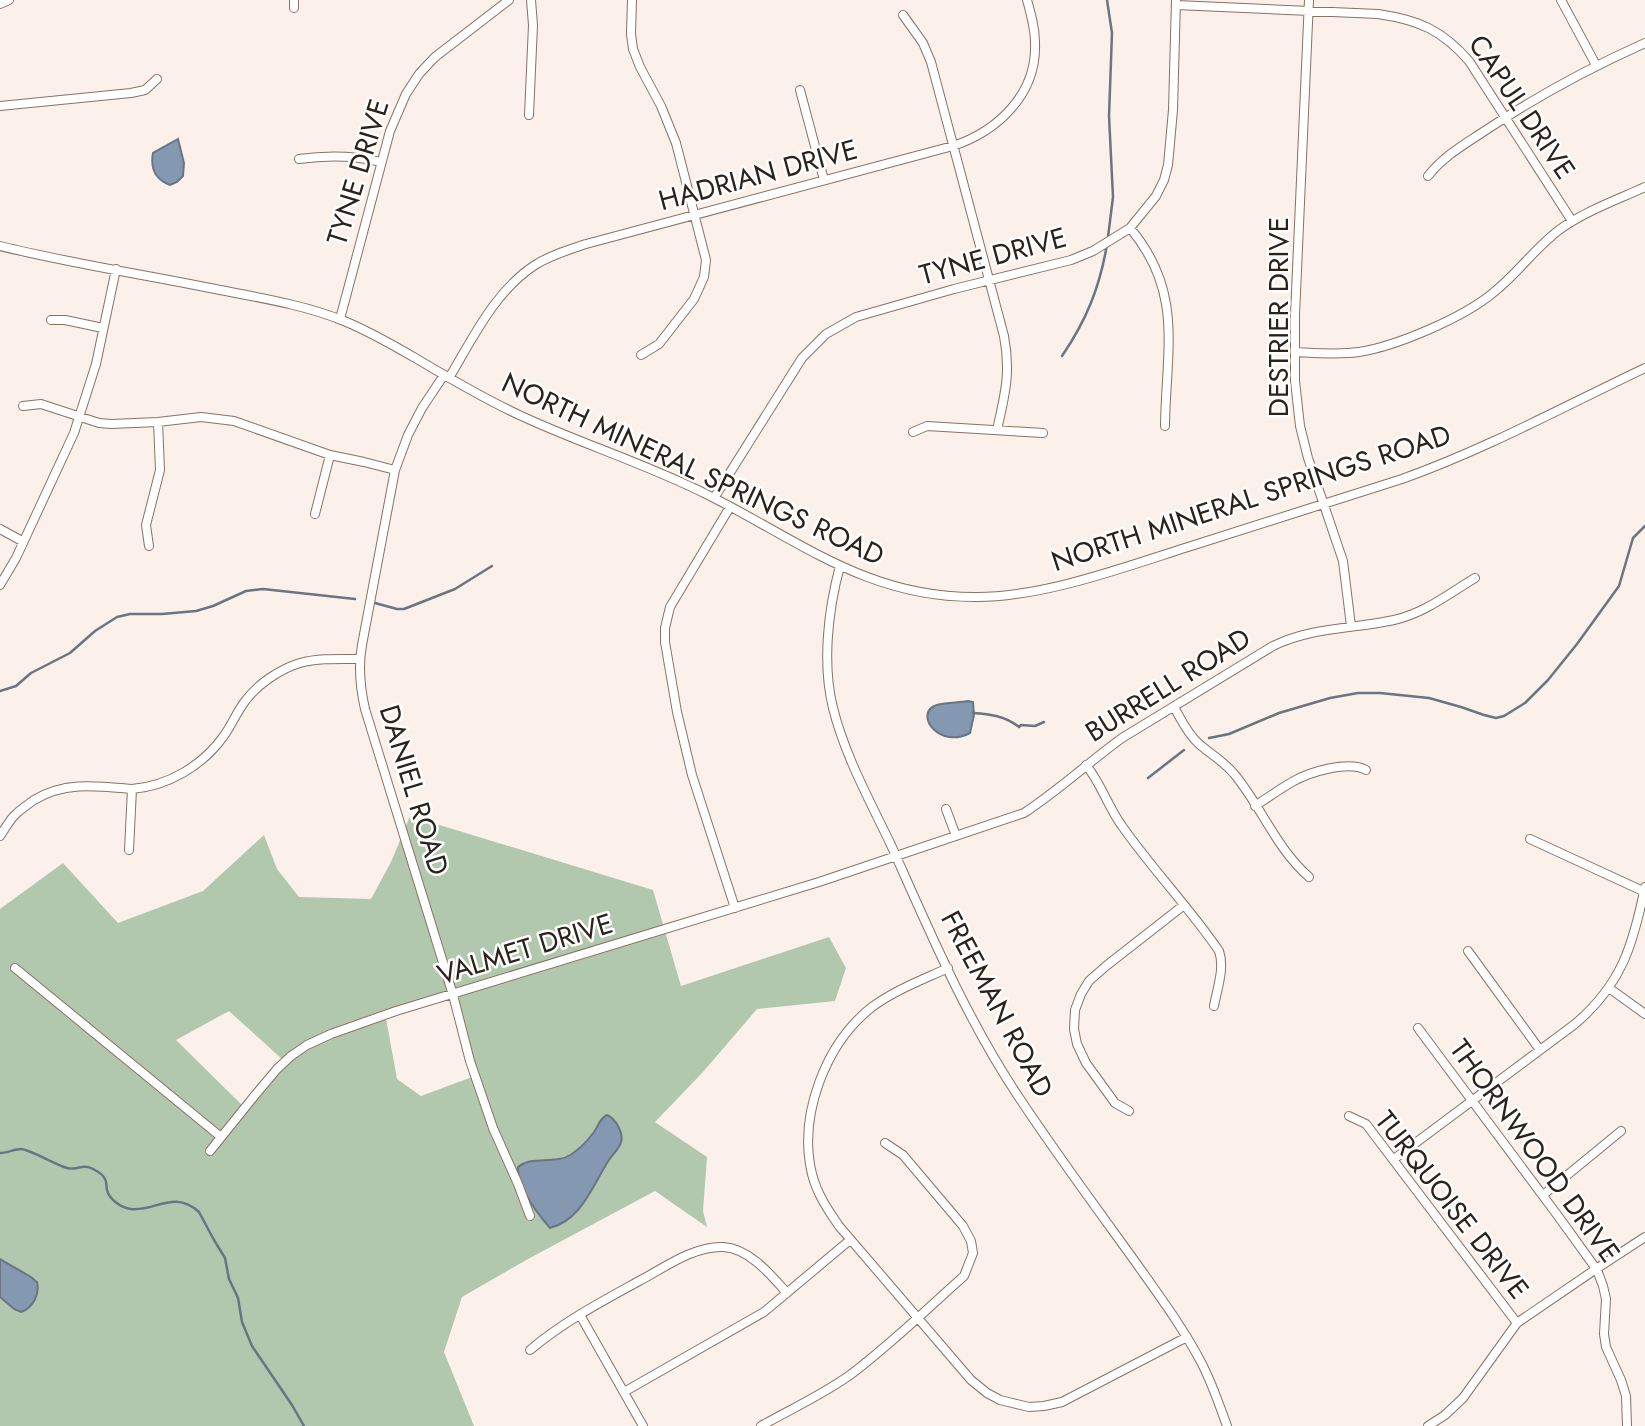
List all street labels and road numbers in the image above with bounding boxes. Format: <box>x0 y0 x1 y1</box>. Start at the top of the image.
street label: CAPUL DRIVE <box>1458 26 1586 188</box>
street label: TYNE DRIVE <box>316 94 400 250</box>
street label: HADRIAN DRIVE <box>654 129 862 221</box>
street label: TYNE DRIVE <box>915 217 1071 295</box>
street label: DESTRIER DRIVE <box>1258 217 1299 417</box>
street label: NORTH MINERAL SPRINGS ROAD <box>495 362 891 576</box>
street label: NORTH MINERAL SPRINGS ROAD <box>1046 414 1456 582</box>
street label: BURRELL ROAD <box>1077 618 1259 752</box>
street label: DANIEL ROAD <box>369 700 459 880</box>
street label: VALMET DRIVE <box>432 903 618 995</box>
street label: FREEMAN ROAD <box>930 903 1064 1105</box>
street label: THORNWOOD DRIVE <box>1440 1031 1630 1271</box>
street label: TURQUOISE DRIVE <box>1365 1102 1539 1308</box>

